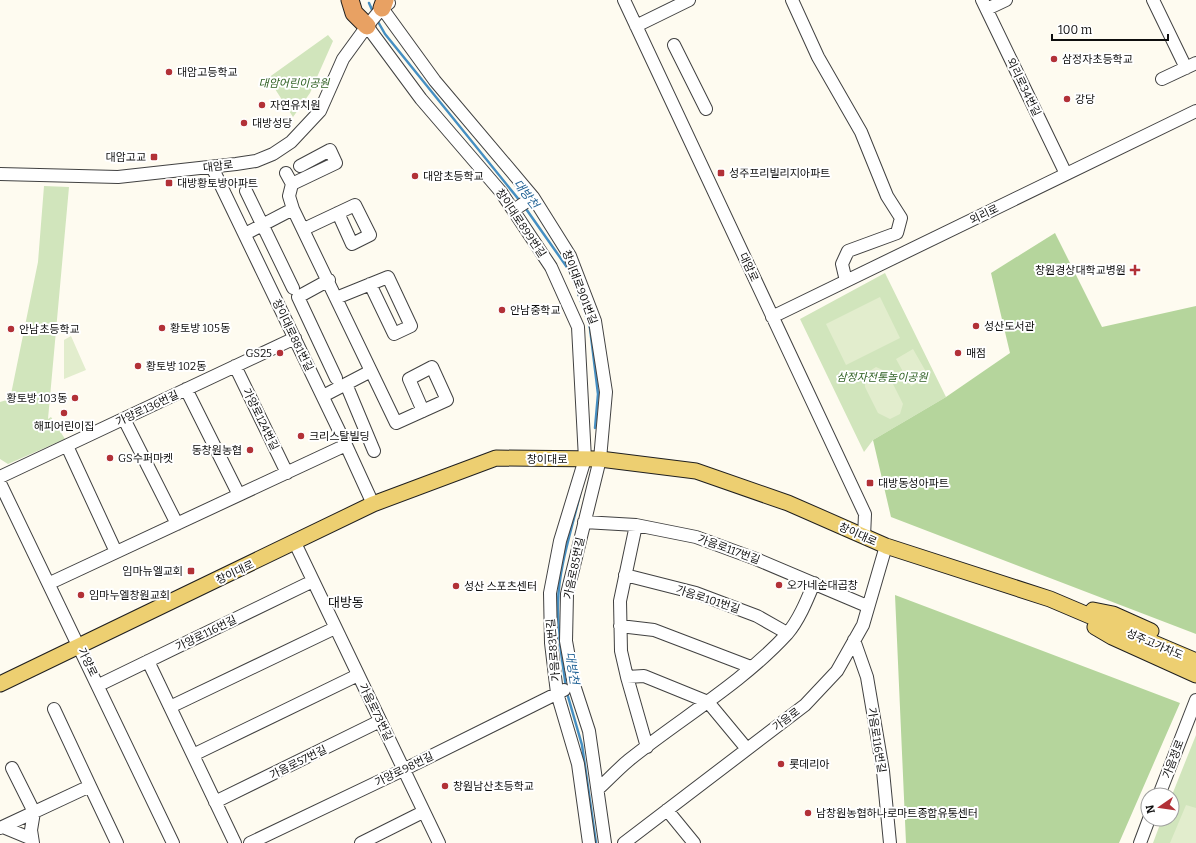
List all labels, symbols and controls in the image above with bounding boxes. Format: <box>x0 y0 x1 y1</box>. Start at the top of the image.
scale bar <box>1052 16 1168 42</box>
text: 100 m <box>1058 23 1093 37</box>
place label: 삼정자초등학교 <box>1062 53 1133 66</box>
marker: 삼정자초등학교 <box>1049 54 1059 64</box>
street label: 외리로34번길 <box>1004 56 1043 119</box>
place label: 대암고등학교 <box>177 66 238 79</box>
marker: 대암고등학교 <box>164 67 174 77</box>
park label: 대암어린이공원 <box>259 77 330 90</box>
place label: 강당 <box>1075 93 1095 106</box>
marker: 강당 <box>1062 94 1072 104</box>
place label: 자연유치원 <box>270 99 321 112</box>
marker: 자연유치원 <box>257 100 267 110</box>
place label: 대방성당 <box>252 117 292 130</box>
marker: 대방성당 <box>239 118 249 128</box>
place label: 대암고교 <box>106 151 146 164</box>
marker: 대암고교 <box>149 152 159 162</box>
street label: 대암로 <box>202 158 234 175</box>
place label: 성주프리빌리지아파트 <box>729 167 830 180</box>
marker: 성주프리빌리지아파트 <box>716 168 726 178</box>
place label: 대암초등학교 <box>423 170 484 183</box>
marker: 대암초등학교 <box>410 171 420 181</box>
place label: 대방황토방아파트 <box>177 177 258 190</box>
water label: 대방천 <box>510 177 543 213</box>
marker: 대방황토방아파트 <box>164 178 174 188</box>
street label: 창이대로899번길 <box>493 186 548 260</box>
street label: 외리로 <box>968 202 1001 227</box>
street label: 창이대로901번길 <box>559 248 600 326</box>
street label: 대암로 <box>736 251 761 284</box>
place label: 창원경상대학교병원 <box>1035 264 1126 277</box>
marker: 창원경상대학교병원 <box>1129 264 1141 276</box>
street label: 창이대로881번길 <box>270 297 316 373</box>
place label: 안남중학교 <box>510 304 561 317</box>
marker: 안남중학교 <box>497 305 507 315</box>
place label: 성산도서관 <box>984 320 1035 333</box>
marker: 성산도서관 <box>971 321 981 331</box>
place label: 황토방 105동 <box>170 322 230 335</box>
place label: 안남초등학교 <box>19 323 80 336</box>
marker: 황토방 105동 <box>157 323 167 333</box>
marker: 안남초등학교 <box>6 324 16 334</box>
place label: GS25 <box>245 347 272 360</box>
place label: 매점 <box>966 347 986 360</box>
marker: GS25 <box>275 348 285 358</box>
marker: 매점 <box>953 348 963 358</box>
place label: 황토방 102동 <box>146 360 206 373</box>
marker: 황토방 102동 <box>133 361 143 371</box>
park label: 삼정자전통놀이공원 <box>836 371 928 384</box>
street label: 가양로124번길 <box>240 386 281 452</box>
street label: 가양로136번길 <box>114 388 181 429</box>
place label: 황토방 103동 <box>7 392 67 405</box>
marker: 황토방 103동 <box>70 393 80 403</box>
marker: 해피어린이집 <box>59 408 69 418</box>
place label: 해피어린이집 <box>34 420 94 433</box>
place label: 크리스탈빌딩 <box>309 430 370 443</box>
marker: 크리스탈빌딩 <box>296 431 306 441</box>
place label: 동창원농협 <box>191 444 242 457</box>
marker: 동창원농협 <box>245 445 255 455</box>
place label: GS수퍼마켓 <box>118 452 173 465</box>
marker: GS수퍼마켓 <box>105 453 115 463</box>
street label: 창이대로 <box>527 453 567 466</box>
place label: 대방동성아파트 <box>878 477 949 490</box>
marker: 대방동성아파트 <box>865 478 875 488</box>
street label: 창이대로 <box>837 520 879 549</box>
street label: 가음로117번길 <box>696 532 762 567</box>
street label: 가음로85번길 <box>562 536 587 600</box>
street label: 창이대로 <box>214 558 256 587</box>
place label: 임마뉴엘교회 <box>122 565 183 578</box>
marker: 임마뉴엘교회 <box>186 566 196 576</box>
place label: 오가네순대곱창 <box>787 579 858 592</box>
place label: 성산 스포츠센터 <box>464 580 537 593</box>
marker: 오가네순대곱창 <box>774 580 784 590</box>
marker: 성산 스포츠센터 <box>451 581 461 591</box>
street label: 가음로101번길 <box>674 583 741 616</box>
place label: 임마누엘창원교회 <box>89 589 170 602</box>
marker: 임마누엘창원교회 <box>76 590 86 600</box>
district label: 대방동 <box>328 595 364 610</box>
street label: 가양로116번길 <box>174 613 239 654</box>
street label: 가음로83번길 <box>544 618 563 682</box>
street label: 성주고가차도 <box>1124 627 1185 662</box>
street label: 가양로 <box>75 646 100 679</box>
water label: 대방천 <box>562 651 582 687</box>
street label: 가음로73번길 <box>356 681 395 743</box>
street label: 가음로 <box>770 705 802 734</box>
street label: 가음로116번길 <box>865 706 888 774</box>
street label: 가음정로 <box>1160 738 1187 780</box>
street label: 가음로57번길 <box>268 743 329 782</box>
street label: 가양로98번길 <box>373 750 436 789</box>
place label: 롯데리아 <box>789 758 829 771</box>
marker: 롯데리아 <box>776 759 786 769</box>
place label: 창원남산초등학교 <box>453 780 534 793</box>
marker: 창원남산초등학교 <box>440 781 450 791</box>
north arrow <box>1140 787 1180 827</box>
text: N <box>1143 803 1158 815</box>
place label: 남창원농협하나로마트종합유통센터 <box>816 807 978 820</box>
marker: 남창원농협하나로마트종합유통센터 <box>803 808 813 818</box>

